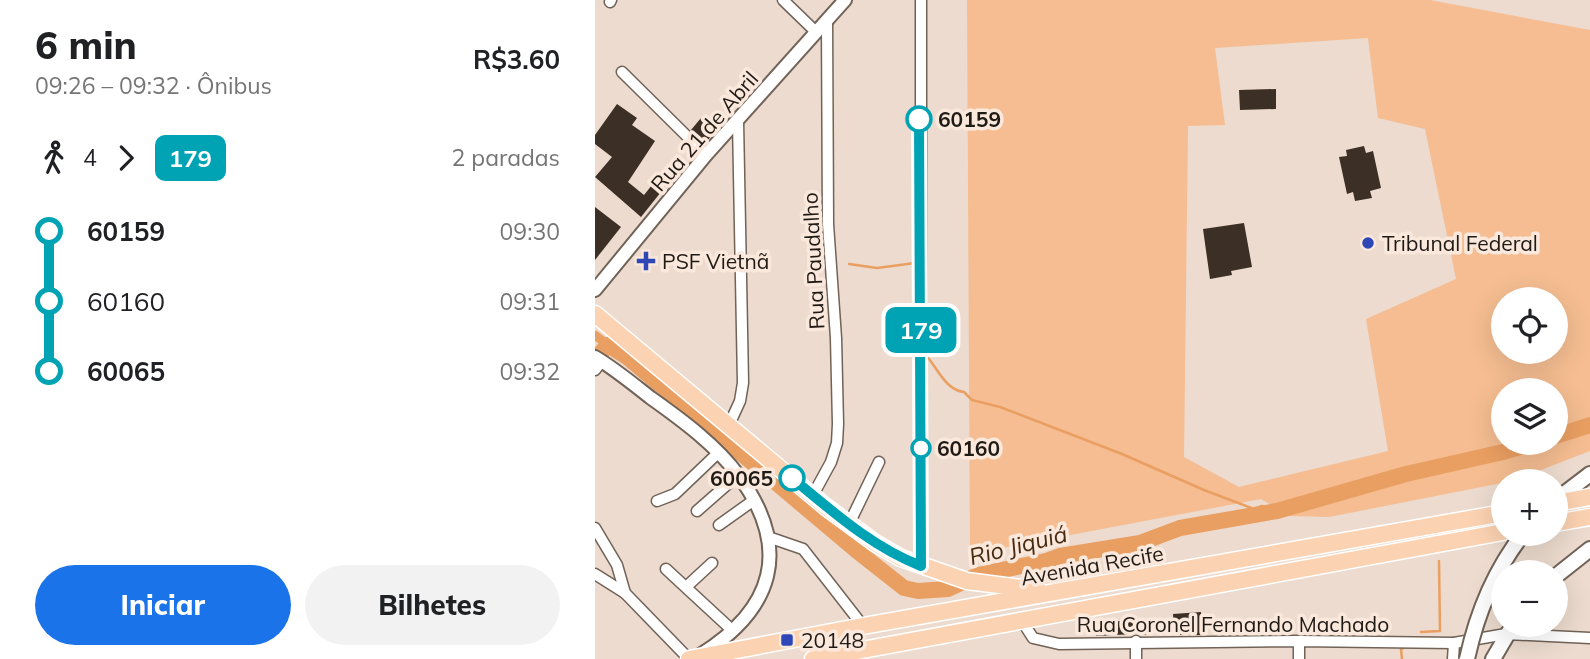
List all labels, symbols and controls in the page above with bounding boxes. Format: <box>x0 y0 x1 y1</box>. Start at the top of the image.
text: 6 min <box>35 21 137 69</box>
text: R$3.60 <box>473 43 560 76</box>
street label: Rua 21 de Abril <box>645 66 763 196</box>
text: 09:26 – 09:32 · Ônibus <box>35 71 272 100</box>
marker: 60159 <box>906 106 932 132</box>
place label: 60159 <box>938 106 1001 132</box>
icon: walk <box>35 139 73 177</box>
icon: forward <box>107 139 145 177</box>
text: 4 <box>83 143 97 172</box>
text: 179 <box>169 143 212 173</box>
text: 2 paradas <box>452 143 560 172</box>
street label: Rua Paudalho <box>796 192 830 330</box>
text: 60159 <box>87 215 165 248</box>
text: 09:30 <box>500 217 560 246</box>
place label: Tribunal Federal <box>1382 230 1538 256</box>
marker: Tribunal Federal <box>1360 235 1376 251</box>
place label: PSF Vietnã <box>662 248 769 274</box>
marker: PSF Vietnã <box>636 251 656 271</box>
text: 60160 <box>87 285 165 318</box>
text: 09:31 <box>500 287 560 316</box>
map controls <box>1491 287 1568 637</box>
button: locate <box>1491 287 1568 364</box>
line badge: 179 <box>881 307 961 353</box>
text: 179 <box>899 315 943 345</box>
text: 60065 <box>87 355 165 388</box>
text: 09:32 <box>500 357 560 386</box>
button: layers <box>1491 378 1568 455</box>
place label: 60160 <box>937 435 1000 461</box>
marker: 60160 <box>911 438 931 458</box>
place label: 60065 <box>710 465 773 491</box>
marker: 60065 <box>779 465 805 491</box>
button: + <box>1491 469 1568 546</box>
water label: Rio Jiquiá <box>966 519 1070 571</box>
street label: Avenida Recife <box>1019 540 1165 590</box>
button: − <box>1491 560 1568 637</box>
button: Iniciar <box>35 565 291 645</box>
button: Bilhetes <box>305 565 560 645</box>
street label: Rua Coronel Fernando Machado <box>1077 611 1389 637</box>
place label: 20148 <box>801 627 864 653</box>
marker: 20148 <box>779 632 795 648</box>

